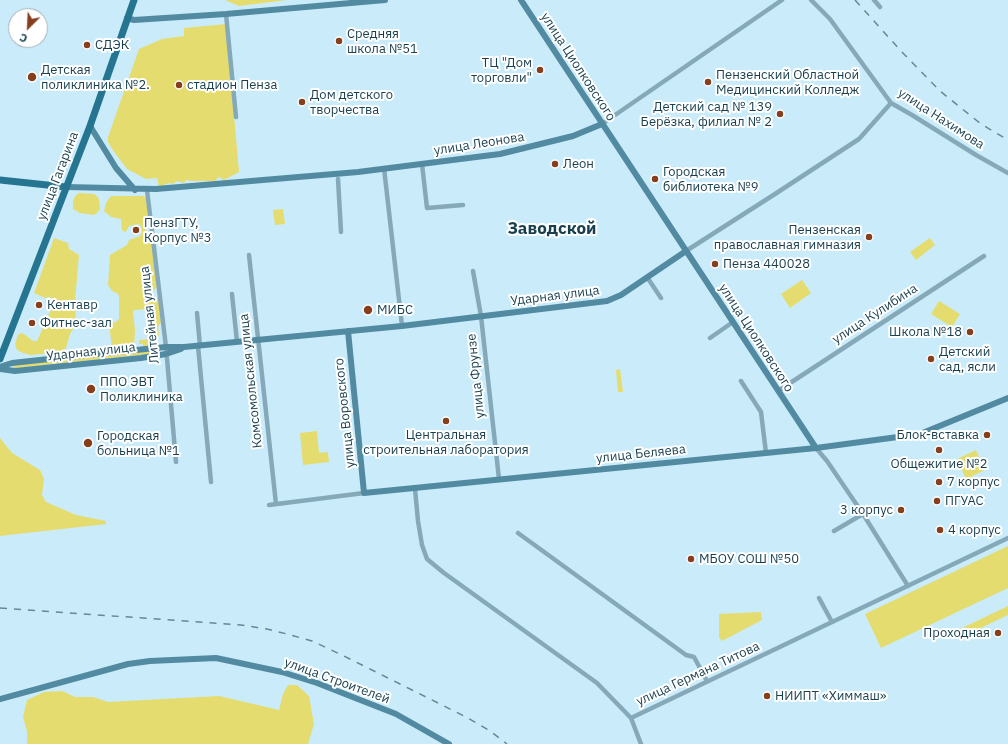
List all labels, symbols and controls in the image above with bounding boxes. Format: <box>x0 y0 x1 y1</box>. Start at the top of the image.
north arrow <box>8 8 48 48</box>
street label: улица Циолковского <box>537 10 619 124</box>
place label: Средняя школа №51 <box>347 26 418 57</box>
text: С <box>17 30 30 46</box>
marker: Средняя школа №51 <box>334 36 344 46</box>
place label: СДЭК <box>95 37 129 53</box>
marker: СДЭК <box>82 40 92 50</box>
place label: ТЦ "Дом торговли" <box>471 55 532 86</box>
place label: Детская поликлиника №2. <box>41 62 150 93</box>
marker: ТЦ "Дом торговли" <box>535 65 545 75</box>
place label: Пензенский Областной Медицинский Колледж <box>716 67 859 98</box>
marker: Детская поликлиника №2. <box>26 71 38 83</box>
place label: стадион Пенза <box>187 77 277 93</box>
marker: Пензенский Областной Медицинский Колледж <box>703 77 713 87</box>
marker: стадион Пенза <box>174 80 184 90</box>
street label: улица Нахимова <box>895 85 987 153</box>
place label: Дом детского творчества <box>310 87 393 118</box>
marker: Дом детского творчества <box>297 97 307 107</box>
place label: Детский сад № 139 Берёзка, филиал № 2 <box>641 99 772 130</box>
marker: Детский сад № 139 Берёзка, филиал № 2 <box>775 109 785 119</box>
street label: улица Леонова <box>433 129 525 159</box>
street label: улица Гагарина <box>34 130 82 222</box>
place label: Леон <box>563 156 594 172</box>
marker: Леон <box>550 159 560 169</box>
place label: Городская библиотека №9 <box>663 164 759 195</box>
marker: Городская библиотека №9 <box>650 174 660 184</box>
place label: ПензГТУ, Корпус №3 <box>144 215 212 246</box>
district label: Заводской <box>507 219 597 239</box>
place label: Пензенская православная гимназия <box>714 222 861 253</box>
marker: ПензГТУ, Корпус №3 <box>131 225 141 235</box>
marker: Пензенская православная гимназия <box>864 232 874 242</box>
place label: Пенза 440028 <box>723 256 810 272</box>
marker: Пенза 440028 <box>710 259 720 269</box>
street label: Литейная улица <box>137 266 163 364</box>
street label: улица Циолковского <box>715 281 797 395</box>
street label: улица Кулибина <box>830 281 920 347</box>
street label: Ударная улица <box>510 283 600 309</box>
place label: Кентавр <box>47 297 98 313</box>
marker: Кентавр <box>34 300 44 310</box>
place label: МИБС <box>377 302 413 318</box>
marker: МИБС <box>362 304 374 316</box>
street label: Комсомольская улица <box>236 313 266 449</box>
place label: Фитнес-зал <box>40 315 112 331</box>
marker: Фитнес-зал <box>27 318 37 328</box>
place label: Школа №18 <box>889 324 962 340</box>
marker: Школа №18 <box>965 327 975 337</box>
street label: улица Фрунзе <box>464 333 488 419</box>
street label: Ударная улица <box>46 340 136 364</box>
place label: Детский сад, ясли <box>939 344 996 375</box>
marker: Детский сад, ясли <box>926 354 936 364</box>
street label: улица Воровского <box>331 357 359 469</box>
place label: ППО ЭВТ Поликлиника <box>100 374 183 405</box>
marker: ППО ЭВТ Поликлиника <box>85 383 97 395</box>
marker: Центральная строительная лаборатория <box>441 416 451 426</box>
place label: Центральная строительная лаборатория <box>363 427 529 458</box>
place label: Блок-вставка <box>896 427 979 443</box>
place label: Городская больница №1 <box>97 428 180 459</box>
marker: Блок-вставка <box>982 430 992 440</box>
marker: Городская больница №1 <box>82 437 94 449</box>
street label: улица Беляева <box>595 442 687 466</box>
marker: Общежитие №2 <box>934 445 944 455</box>
place label: Общежитие №2 <box>891 456 987 472</box>
place label: 7 корпус <box>947 474 1000 490</box>
marker: 7 корпус <box>934 477 944 487</box>
place label: ПГУАС <box>945 493 984 509</box>
marker: ПГУАС <box>932 496 942 506</box>
place label: 3 корпус <box>840 502 893 518</box>
marker: 3 корпус <box>896 505 906 515</box>
place label: 4 корпус <box>948 522 1001 538</box>
marker: 4 корпус <box>935 525 945 535</box>
place label: МБОУ СОШ №50 <box>699 551 799 567</box>
marker: МБОУ СОШ №50 <box>686 554 696 564</box>
place label: Проходная <box>923 625 990 641</box>
marker: Проходная <box>993 628 1003 638</box>
street label: улица Германа Титова <box>634 639 762 709</box>
street label: улица Строителей <box>282 655 392 707</box>
place label: НИИПТ «Химмаш» <box>775 688 886 704</box>
marker: НИИПТ «Химмаш» <box>762 691 772 701</box>

